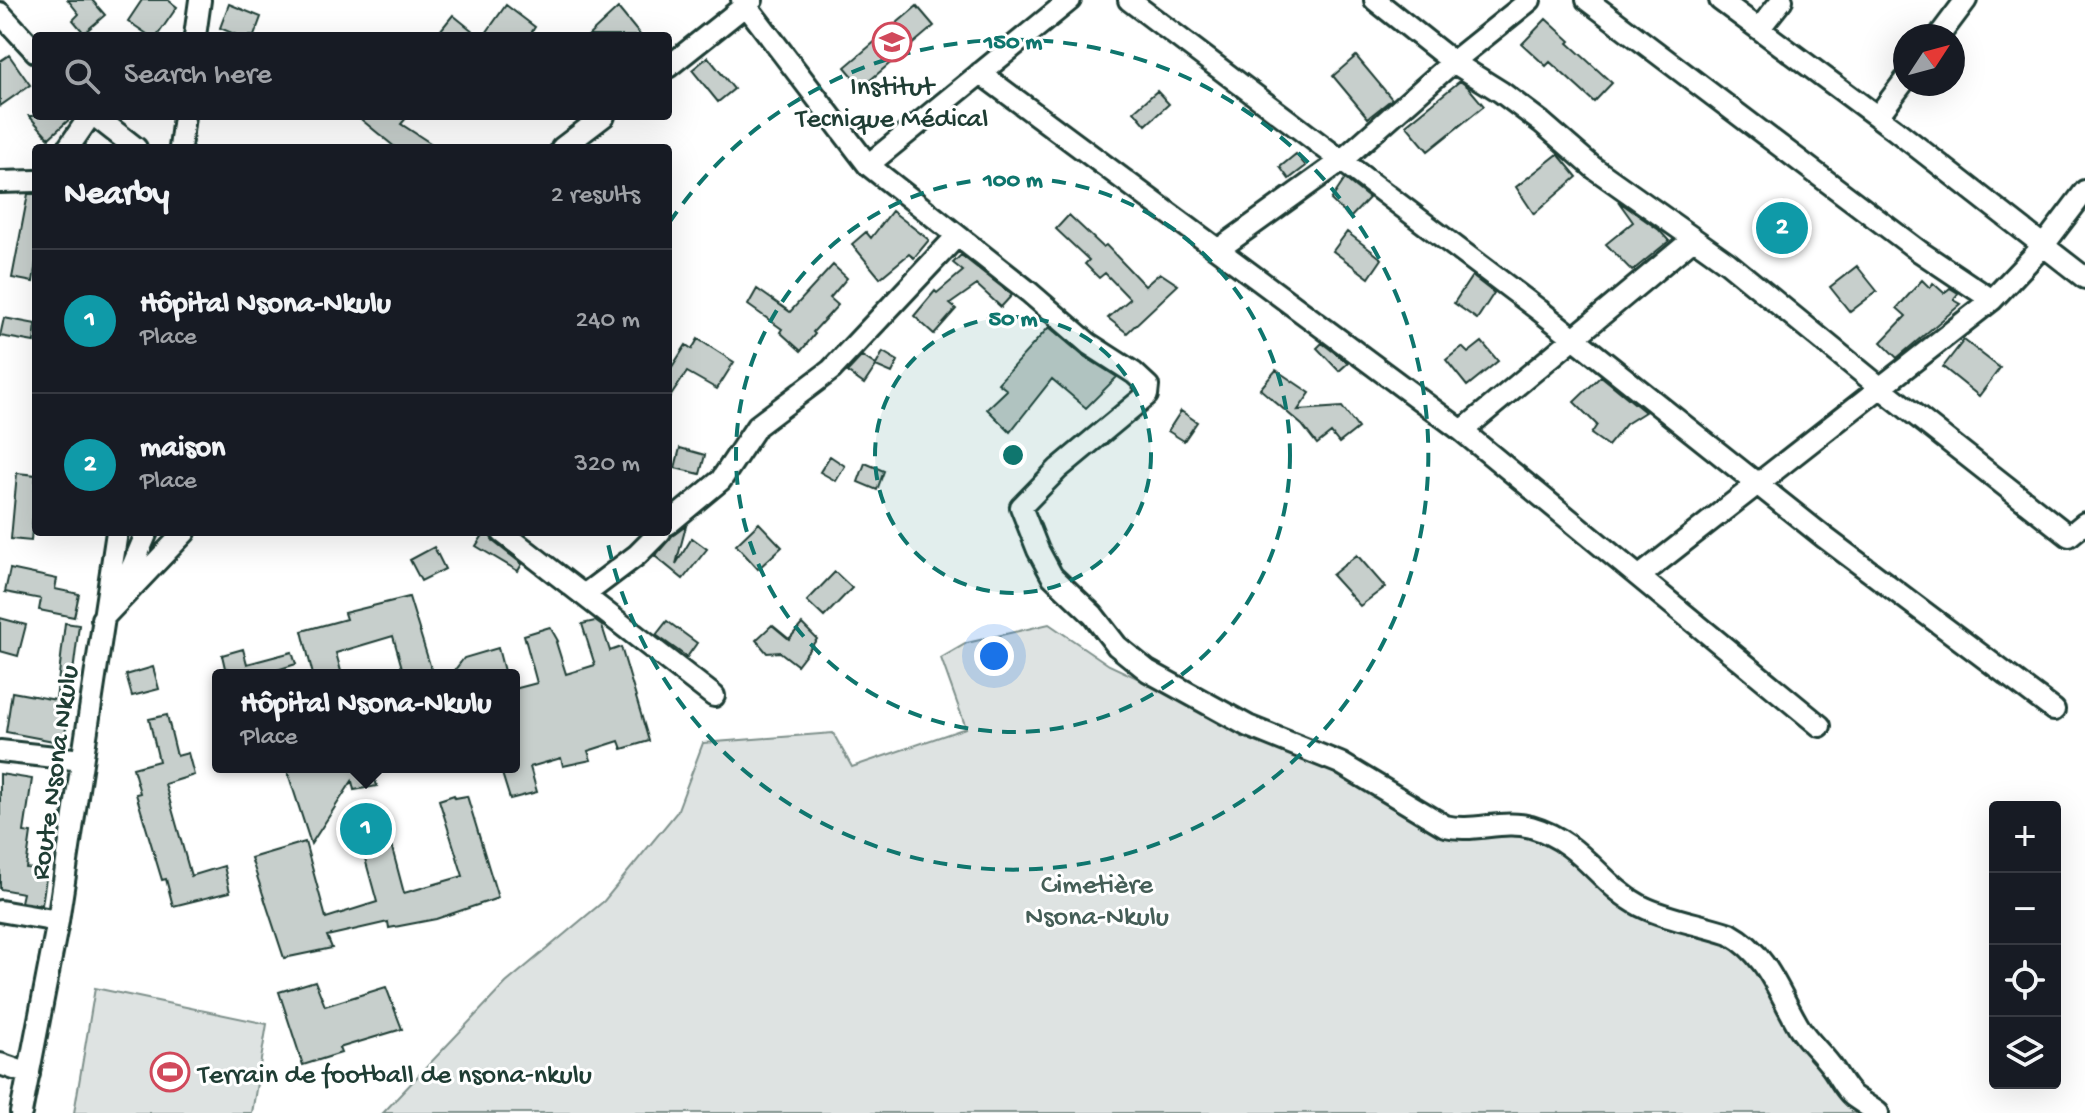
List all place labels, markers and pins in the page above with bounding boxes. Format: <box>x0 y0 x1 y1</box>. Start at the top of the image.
school or university icon: Institut Tecnique Médical <box>871 21 913 63</box>
place label: Institut Tecnique Médical <box>794 72 988 137</box>
pin: 2 <box>1756 198 1808 258</box>
centre of rings <box>999 441 1027 469</box>
pin: 1 <box>340 799 392 859</box>
sports icon: Terrain de football de nsona-nkulu <box>149 1051 191 1093</box>
place label: Terrain de football de nsona-nkulu <box>196 1060 592 1093</box>

